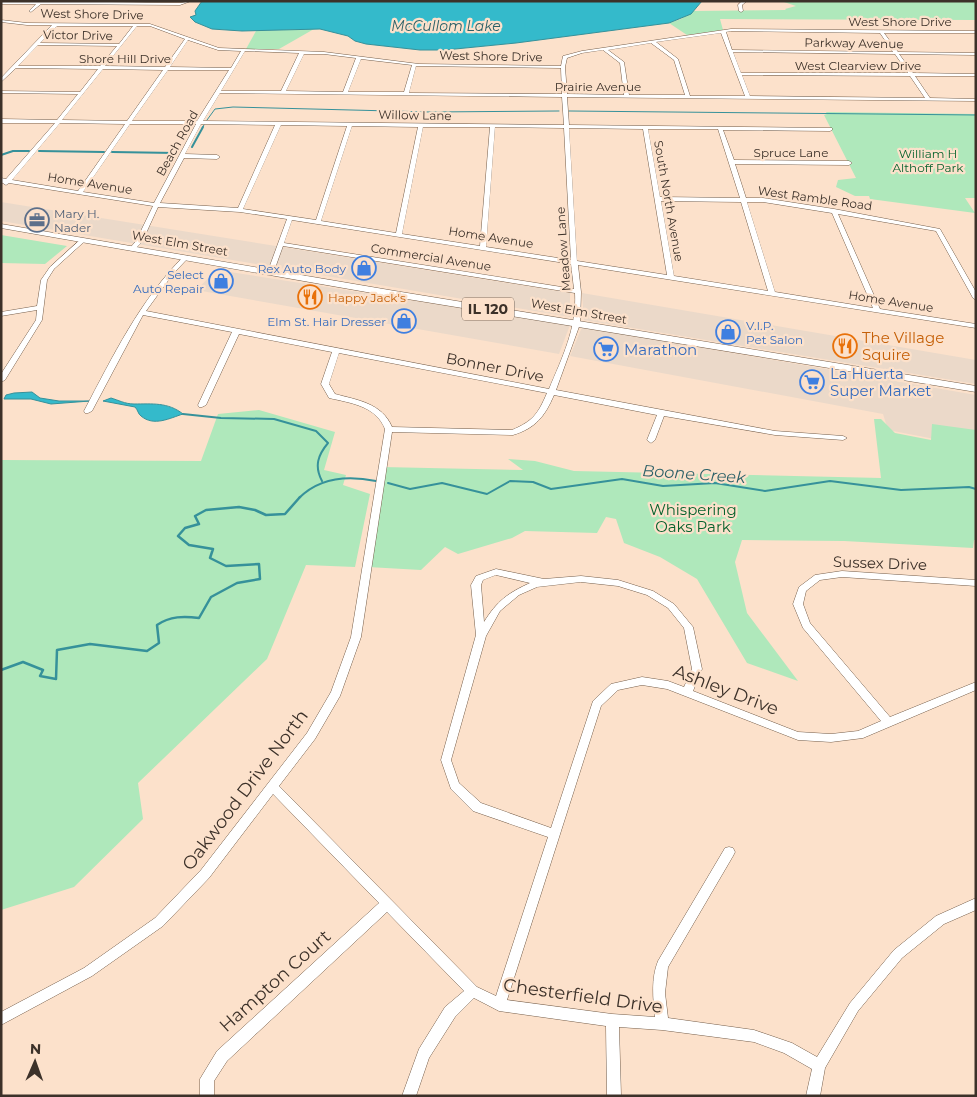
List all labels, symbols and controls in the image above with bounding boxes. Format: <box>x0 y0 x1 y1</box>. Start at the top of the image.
street label: West Shore Drive <box>40 6 144 22</box>
street label: West Shore Drive <box>848 14 952 29</box>
water label: McCullom Lake <box>391 17 501 35</box>
street label: Victor Drive <box>43 27 113 43</box>
street label: Parkway Avenue <box>804 35 904 51</box>
street label: West Shore Drive <box>439 48 543 64</box>
street label: Shore Hill Drive <box>79 51 171 66</box>
street label: West Clearview Drive <box>795 58 921 73</box>
street label: Prairie Avenue <box>555 79 641 94</box>
street label: Willow Lane <box>378 107 452 123</box>
street label: Beach Road <box>153 108 201 178</box>
street label: South North Avenue <box>651 139 687 263</box>
street label: Spruce Lane <box>754 145 828 160</box>
park label: William H Althoff Park <box>893 146 964 175</box>
street label: Home Avenue <box>47 169 133 197</box>
street label: West Ramble Road <box>757 183 873 213</box>
place label: Mary H. Nader <box>54 206 99 235</box>
street label: Meadow Lane <box>553 206 573 292</box>
office icon: Mary H. Nader <box>24 207 50 233</box>
street label: Home Avenue <box>448 223 534 251</box>
street label: West Elm Street <box>131 227 229 259</box>
street label: Commercial Avenue <box>370 240 492 274</box>
shop icon: Rex Auto Body <box>351 255 377 281</box>
place label: Rex Auto Body <box>258 261 346 276</box>
place label: Select Auto Repair <box>133 267 204 296</box>
shop icon: Select Auto Repair <box>208 268 234 294</box>
restaurant icon: Happy Jack's <box>297 284 323 310</box>
street label: Home Avenue <box>848 287 934 315</box>
place label: Happy Jack's <box>328 290 406 305</box>
street label: West Elm Street <box>530 295 628 327</box>
road number: IL 120 <box>462 298 514 320</box>
shop icon: Elm St. Hair Dresser <box>391 308 417 334</box>
place label: Elm St. Hair Dresser <box>267 314 386 329</box>
place label: V.I.P. Pet Salon <box>746 318 803 347</box>
shop icon: V.I.P. Pet Salon <box>715 319 741 345</box>
place label: The Village Squire <box>862 328 944 364</box>
restaurant icon: The Village Squire <box>832 333 858 359</box>
supermarket icon: Marathon <box>593 336 619 362</box>
place label: Marathon <box>624 340 697 359</box>
street label: Bonner Drive <box>444 348 546 386</box>
place label: La Huerta Super Market <box>830 364 931 400</box>
supermarket icon: La Huerta Super Market <box>799 369 825 395</box>
water label: Boone Creek <box>642 461 748 487</box>
park label: Whispering Oaks Park <box>649 500 737 536</box>
street label: Sussex Drive <box>833 552 927 574</box>
street label: Ashley Drive <box>670 660 782 720</box>
street label: Oakwood Drive North <box>177 705 313 875</box>
street label: Hampton Court <box>215 925 335 1037</box>
street label: Chesterfield Drive <box>502 974 664 1018</box>
north arrow <box>10 1037 60 1087</box>
text: N <box>29 1040 41 1058</box>

